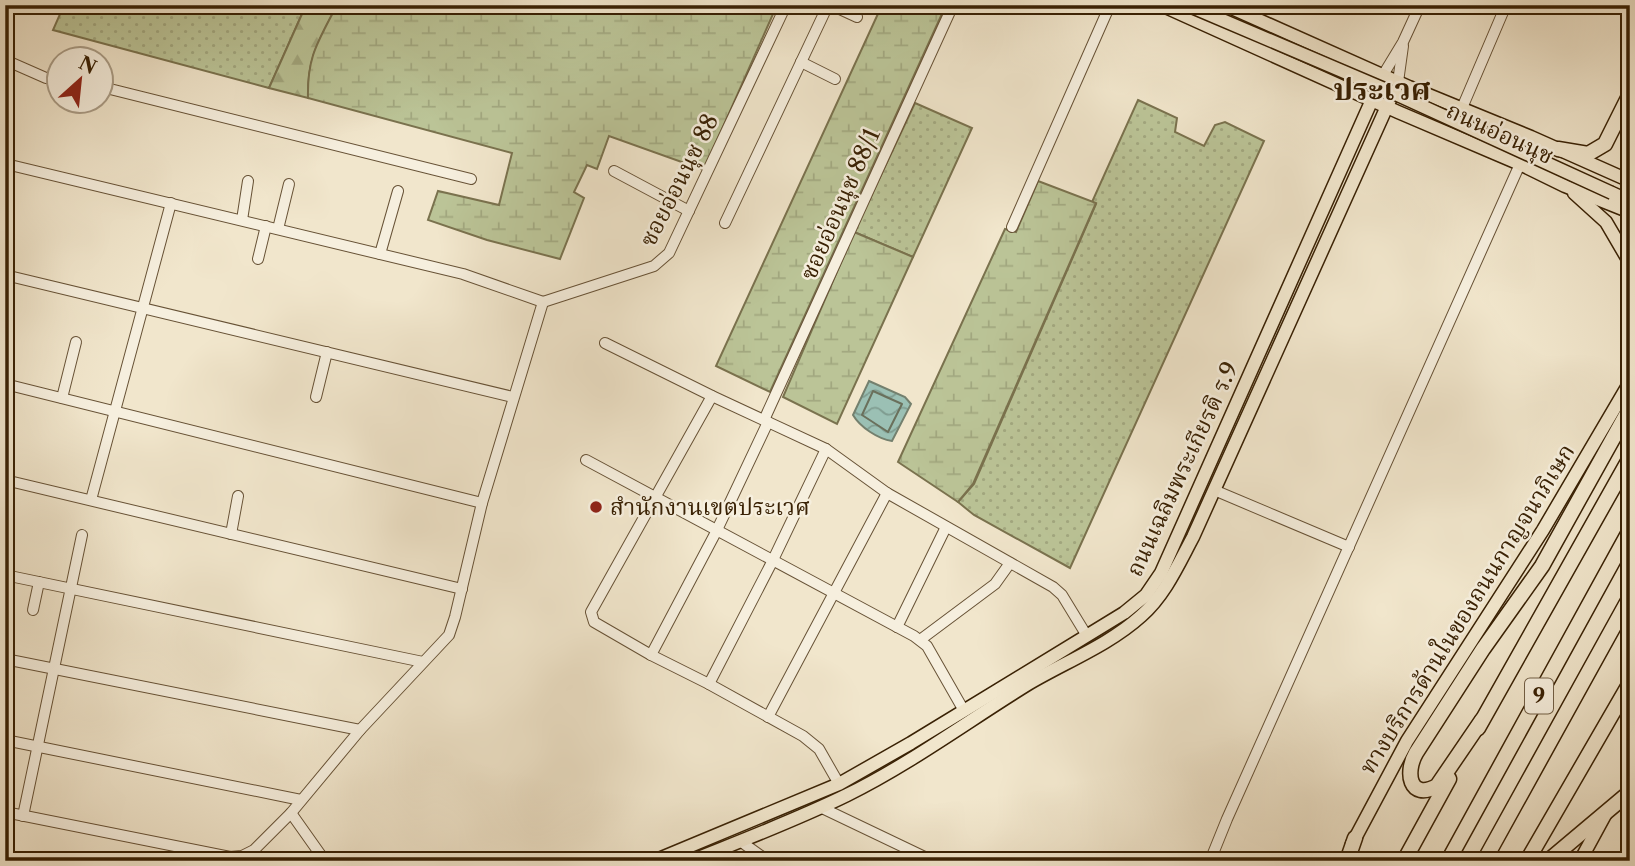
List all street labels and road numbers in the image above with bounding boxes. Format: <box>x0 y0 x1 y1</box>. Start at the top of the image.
street label: ถนนอ่อนนุช <box>1442 96 1558 171</box>
street label: ซอยอ่อนนุช 88 <box>634 109 725 251</box>
street label: ซอยอ่อนนุช 88/1 <box>794 124 887 284</box>
street label: ถนนเฉลิมพระเกียรติ ร.9 <box>1120 357 1244 581</box>
street label: ทางบริการด้านในของถนนกาญจนาภิเษก <box>1352 438 1581 779</box>
road number: 9 <box>1525 678 1553 714</box>

